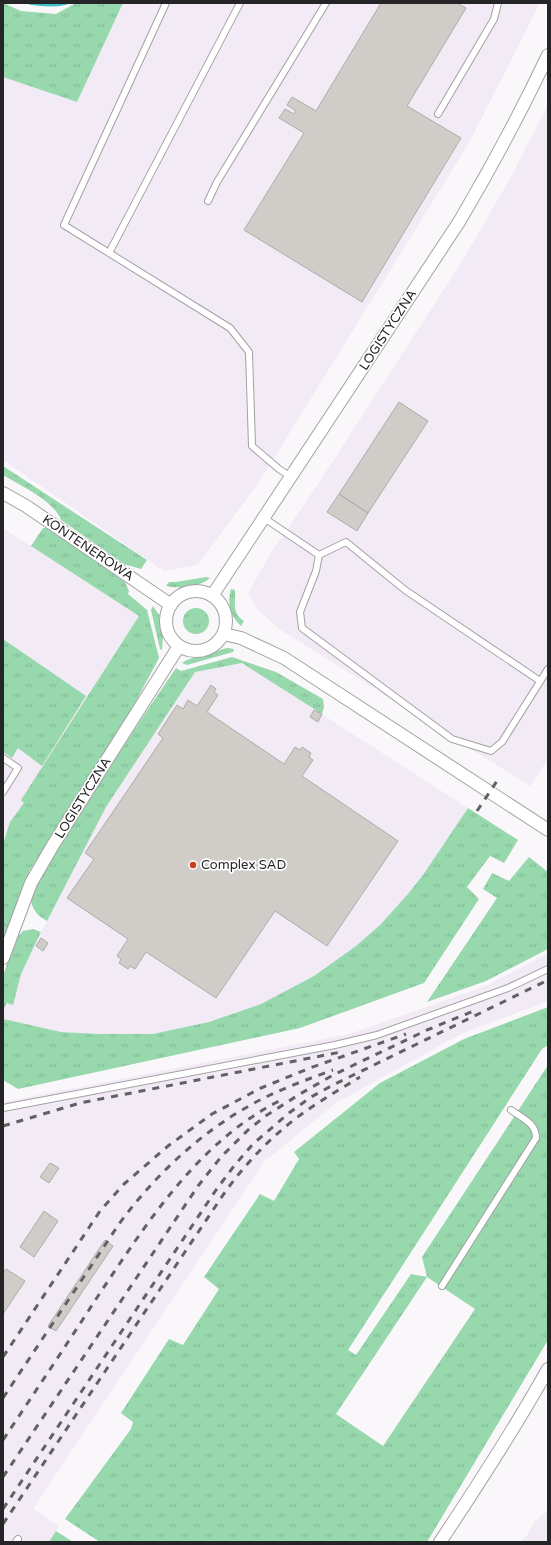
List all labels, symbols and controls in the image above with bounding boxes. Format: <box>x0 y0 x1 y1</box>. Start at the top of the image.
street label: LOGISTYCZNA <box>356 286 420 373</box>
street label: KONTENEROWA <box>39 511 137 585</box>
street label: LOGISTYCZNA <box>52 754 115 842</box>
place label: Complex SAD <box>201 857 287 873</box>
marker: Complex SAD <box>188 860 198 870</box>

